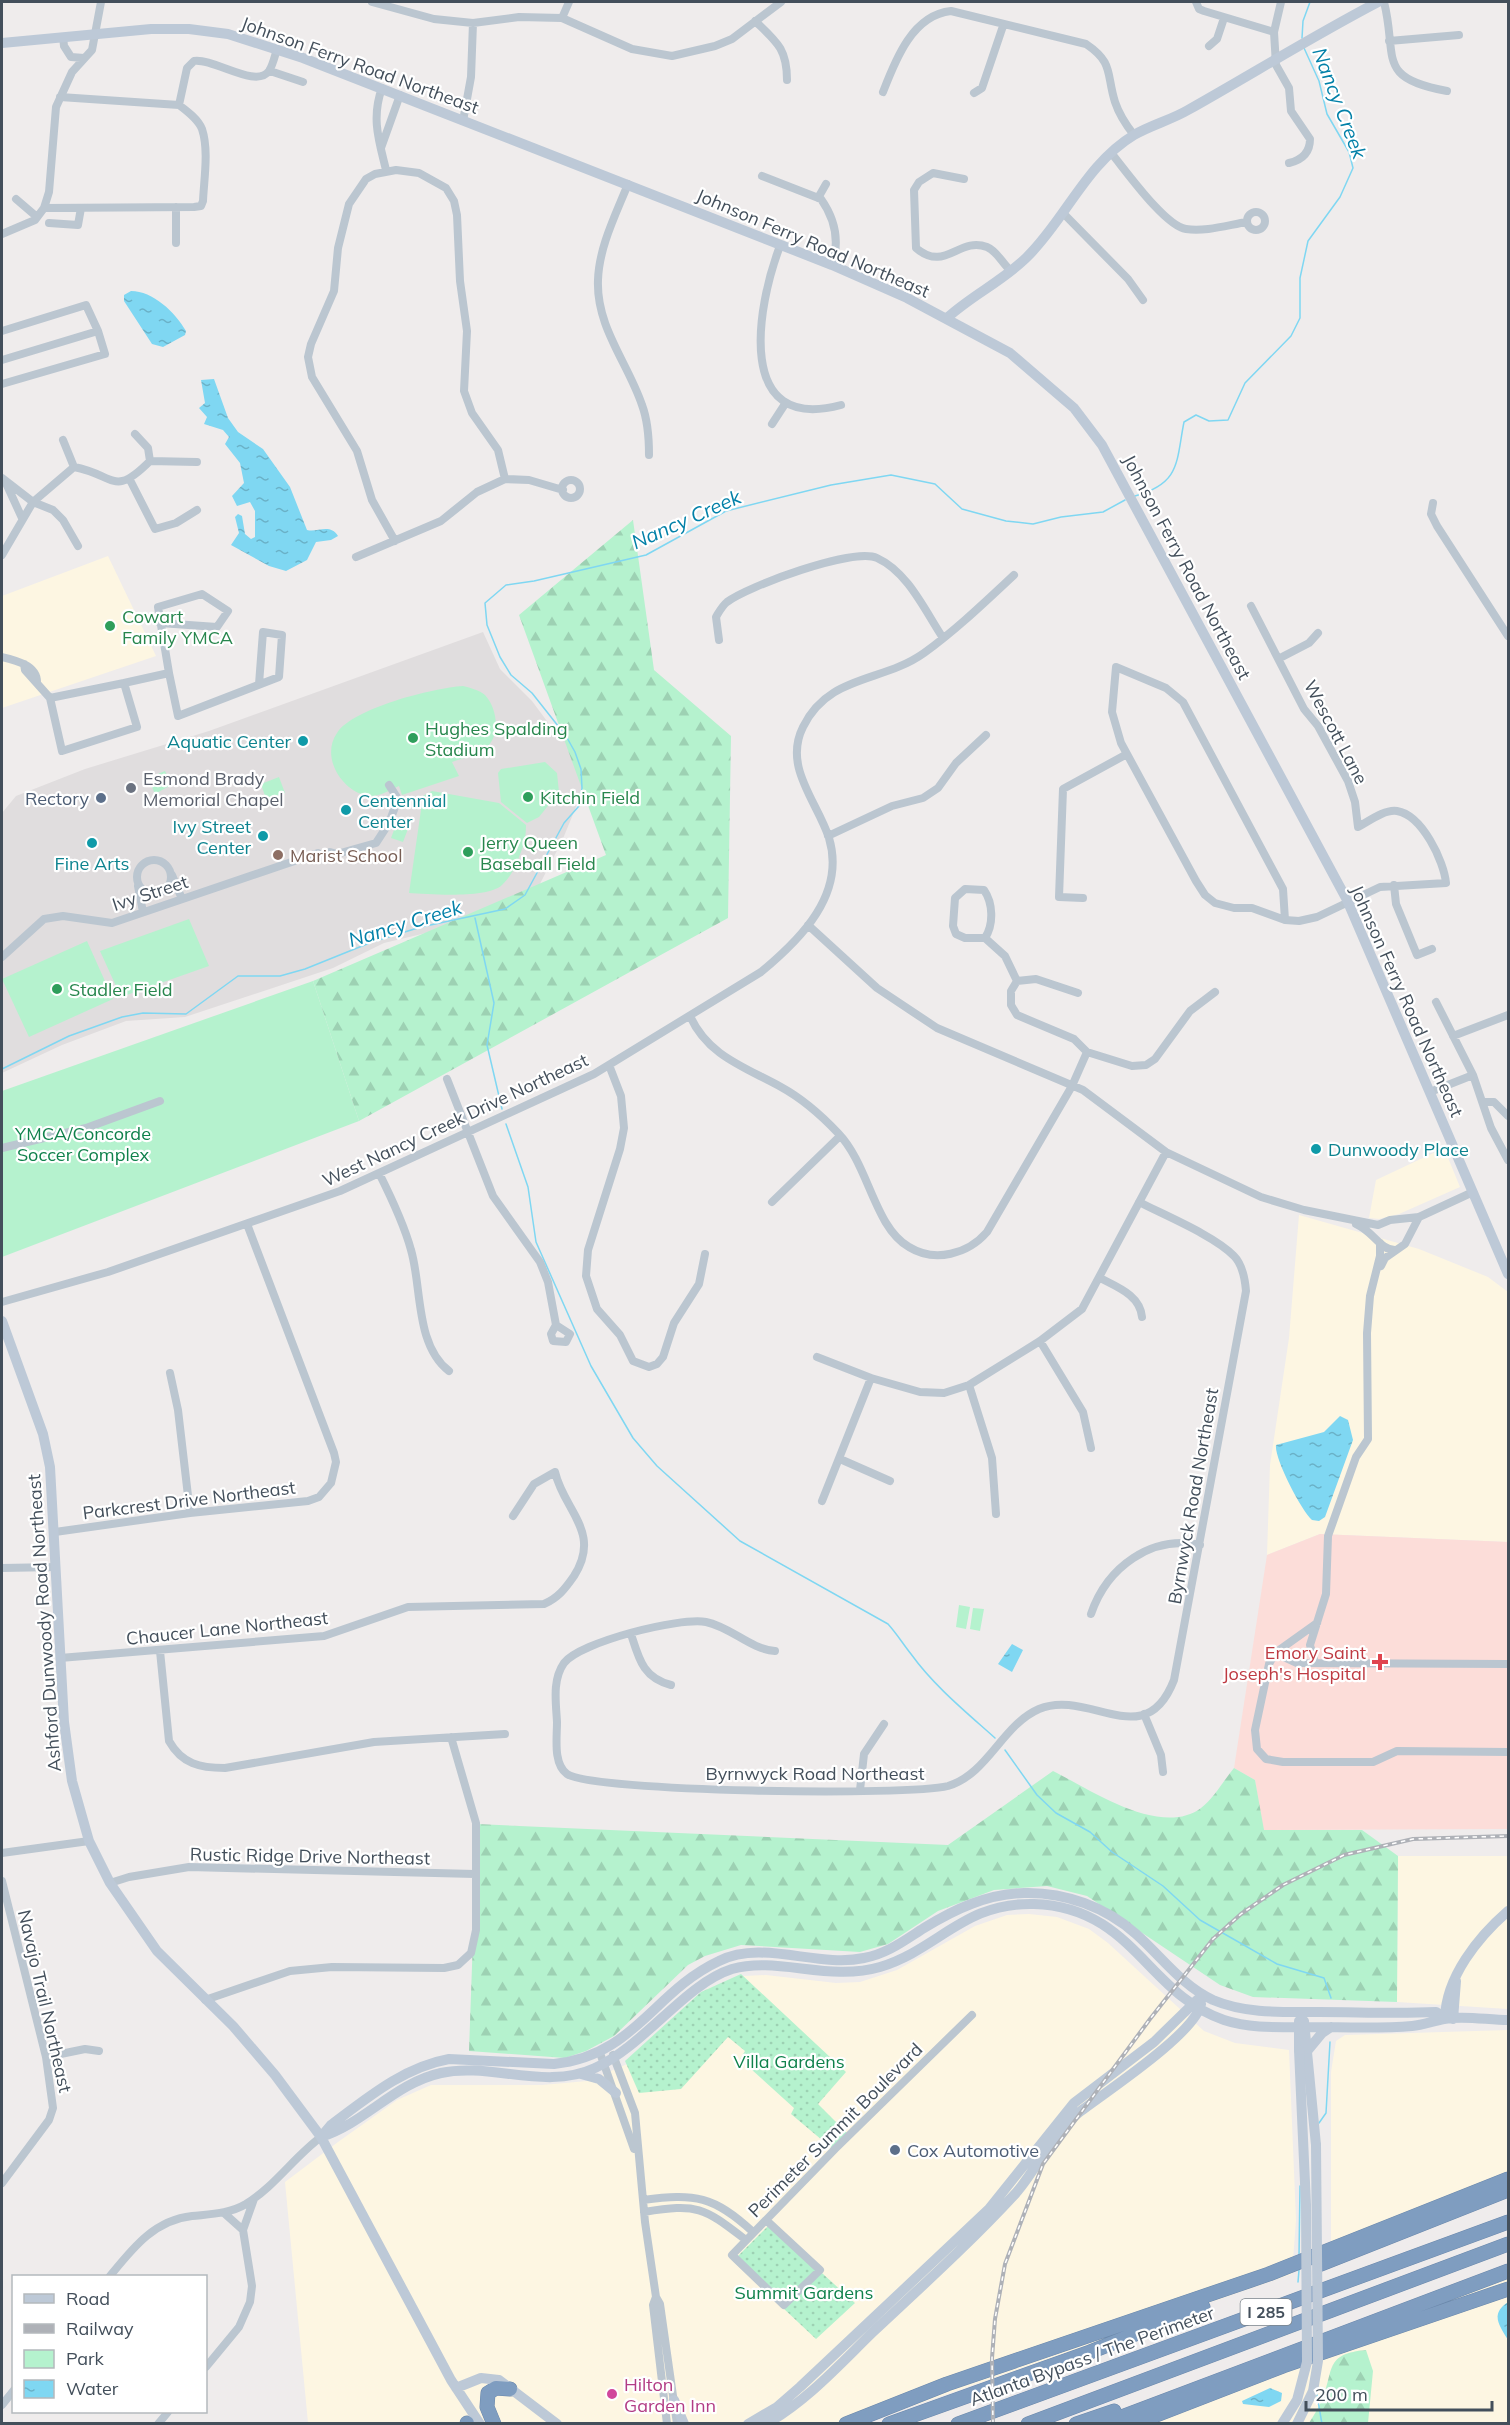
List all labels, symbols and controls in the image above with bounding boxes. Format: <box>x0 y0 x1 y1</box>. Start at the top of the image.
street label: Johnson Ferry Road Northeast <box>238 11 482 119</box>
water label: Nancy Creek <box>1307 44 1373 163</box>
street label: Johnson Ferry Road Northeast <box>693 183 933 303</box>
street label: Johnson Ferry Road Northeast <box>1118 451 1256 683</box>
water label: Nancy Creek <box>627 483 745 554</box>
place label: Cowart Family YMCA <box>122 605 233 649</box>
marker: Cowart Family YMCA <box>103 619 117 633</box>
street label: Wescott Lane <box>1299 676 1373 788</box>
place label: Hughes Spalding Stadium <box>425 717 568 761</box>
place label: Aquatic Center <box>167 730 291 753</box>
marker: Hughes Spalding Stadium <box>406 731 420 745</box>
marker: Aquatic Center <box>296 734 310 748</box>
place label: Esmond Brady Memorial Chapel <box>143 767 283 811</box>
marker: Esmond Brady Memorial Chapel <box>124 781 138 795</box>
place label: Kitchin Field <box>540 786 640 809</box>
place label: Rectory <box>25 787 89 810</box>
place label: Centennial Center <box>358 789 447 833</box>
marker: Kitchin Field <box>521 790 535 804</box>
marker: Rectory <box>94 791 108 805</box>
marker: Centennial Center <box>339 803 353 817</box>
place label: Ivy Street Center <box>173 815 251 859</box>
marker: Ivy Street Center <box>256 829 270 843</box>
place label: Jerry Queen Baseball Field <box>480 831 596 875</box>
marker: Fine Arts <box>85 836 99 850</box>
place label: Marist School <box>290 844 402 867</box>
marker: Jerry Queen Baseball Field <box>461 845 475 859</box>
marker: Marist School <box>271 848 285 862</box>
place label: Fine Arts <box>55 852 130 875</box>
street label: Ivy Street <box>109 870 191 916</box>
street label: Johnson Ferry Road Northeast <box>1345 882 1469 1120</box>
water label: Nancy Creek <box>345 894 465 952</box>
place label: Stadler Field <box>69 978 173 1001</box>
marker: Stadler Field <box>50 982 64 996</box>
street label: West Nancy Creek Drive Northeast <box>319 1048 591 1192</box>
park label: YMCA/Concorde Soccer Complex <box>14 1122 151 1166</box>
place label: Dunwoody Place <box>1328 1138 1469 1161</box>
marker: Dunwoody Place <box>1309 1142 1323 1156</box>
street label: Byrnwyck Road Northeast <box>1163 1386 1223 1606</box>
street label: Ashford Dunwoody Road Northeast <box>22 1473 66 1773</box>
street label: Parkcrest Drive Northeast <box>81 1476 297 1524</box>
street label: Chaucer Lane Northeast <box>125 1606 329 1650</box>
place label: Emory Saint Joseph's Hospital <box>1223 1641 1366 1685</box>
marker: Emory Saint Joseph's Hospital <box>1371 1653 1389 1671</box>
street label: Byrnwyck Road Northeast <box>705 1762 925 1785</box>
street label: Rustic Ridge Drive Northeast <box>190 1842 430 1870</box>
street label: Navajo Trail Northeast <box>13 1907 77 2095</box>
street label: Perimeter Summit Boulevard <box>743 2038 927 2222</box>
park label: Villa Gardens <box>733 2050 845 2073</box>
place label: Cox Automotive <box>907 2139 1039 2162</box>
marker: Cox Automotive <box>888 2143 902 2157</box>
legend <box>12 2275 207 2413</box>
park label: Summit Gardens <box>735 2281 874 2304</box>
text: Road <box>66 2287 110 2310</box>
road number: I 285 <box>1240 2299 1292 2325</box>
street label: Atlanta Bypass / The Perimeter <box>967 2301 1218 2411</box>
text: Railway <box>66 2317 134 2340</box>
text: Park <box>66 2347 105 2370</box>
place label: Hilton Garden Inn <box>624 2373 716 2417</box>
scale bar <box>1306 2374 1492 2412</box>
text: Water <box>66 2377 119 2400</box>
text: 200 m <box>1315 2383 1368 2406</box>
marker: Hilton Garden Inn <box>605 2387 619 2401</box>

